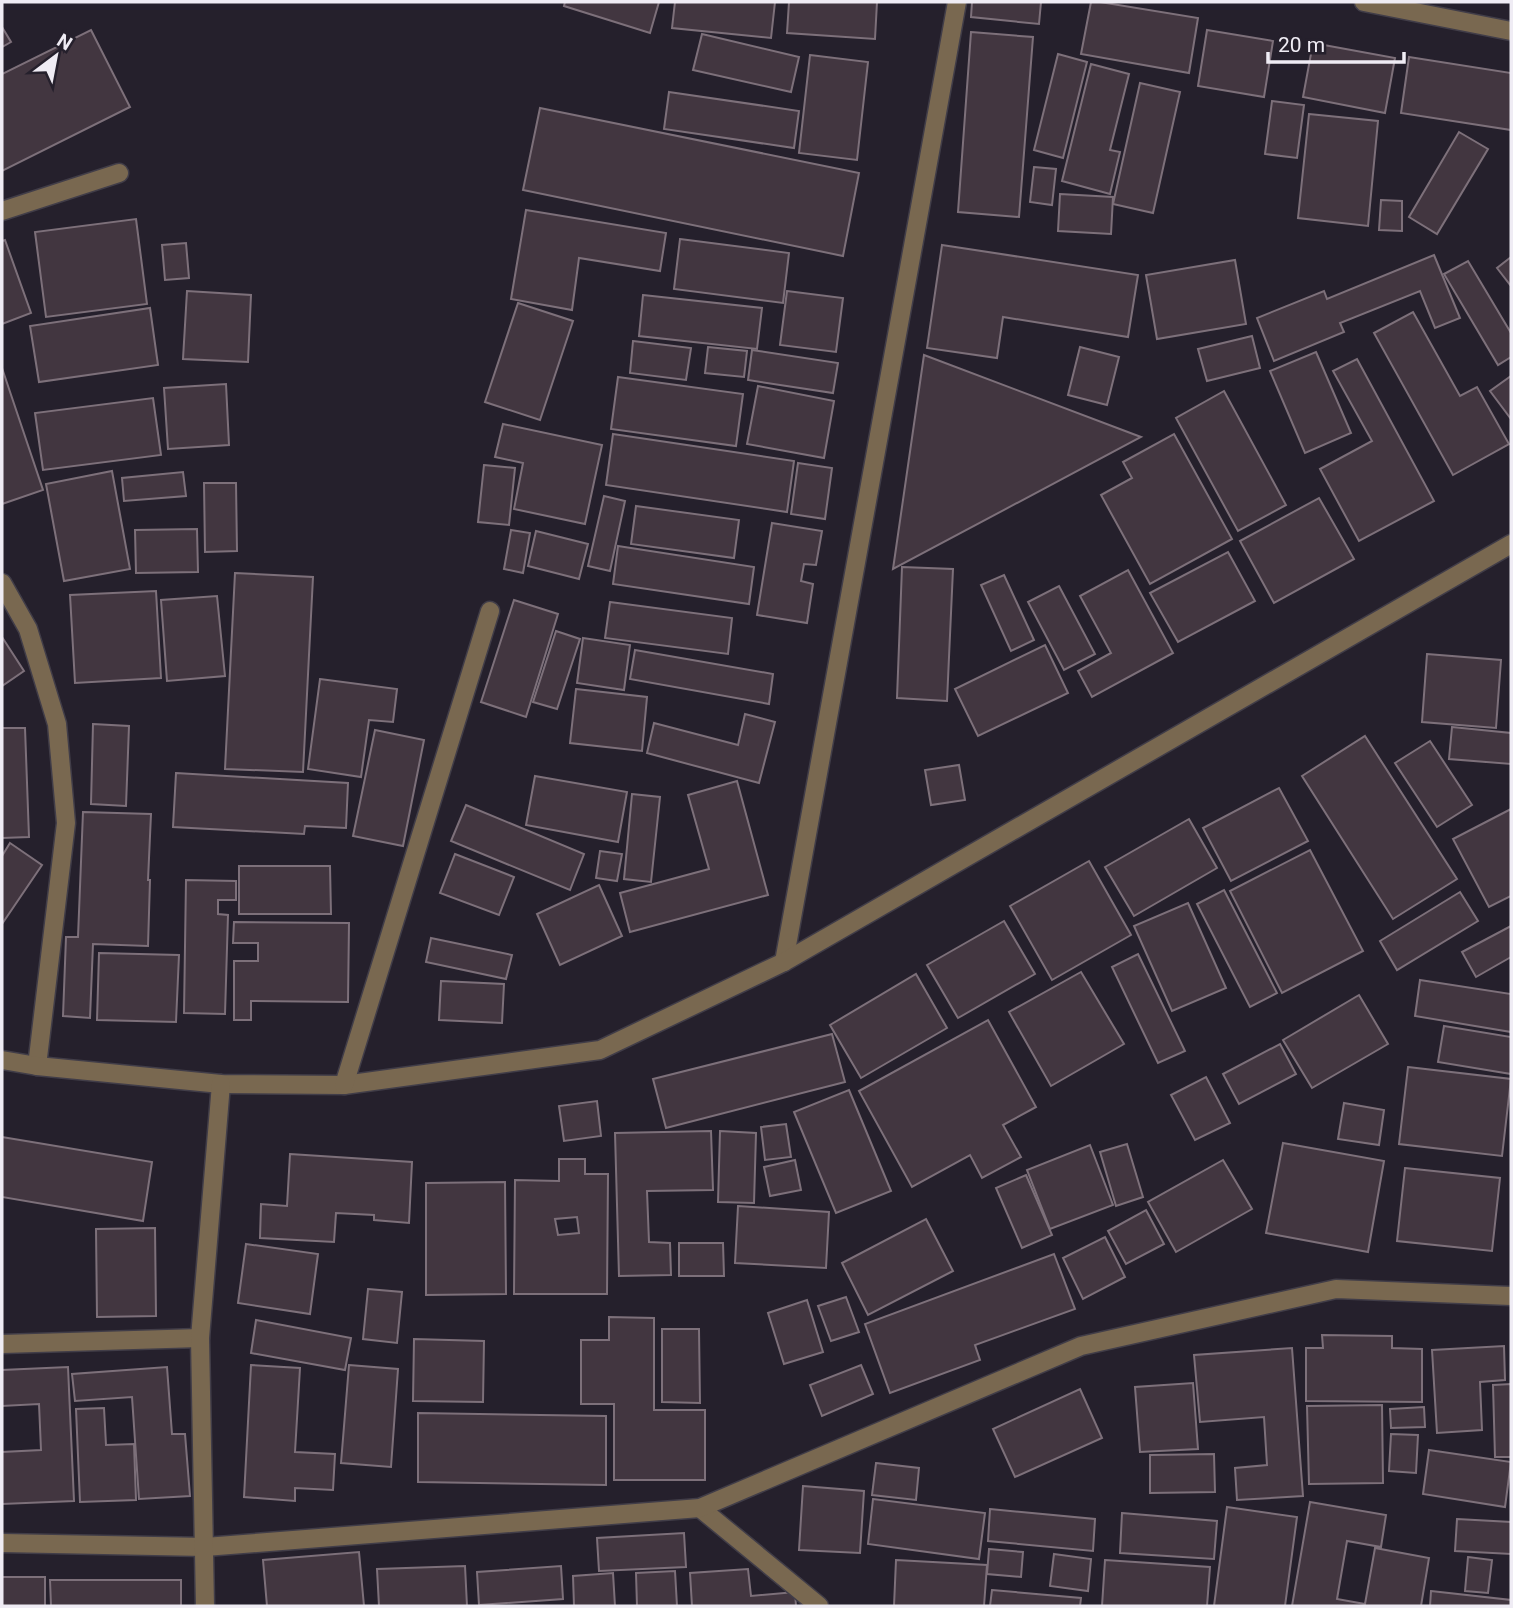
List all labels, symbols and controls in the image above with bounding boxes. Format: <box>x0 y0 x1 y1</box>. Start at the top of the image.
north arrow <box>21 21 91 91</box>
scale bar <box>1268 21 1404 65</box>
text: N <box>53 29 77 55</box>
text: 20 m <box>1278 33 1325 57</box>

